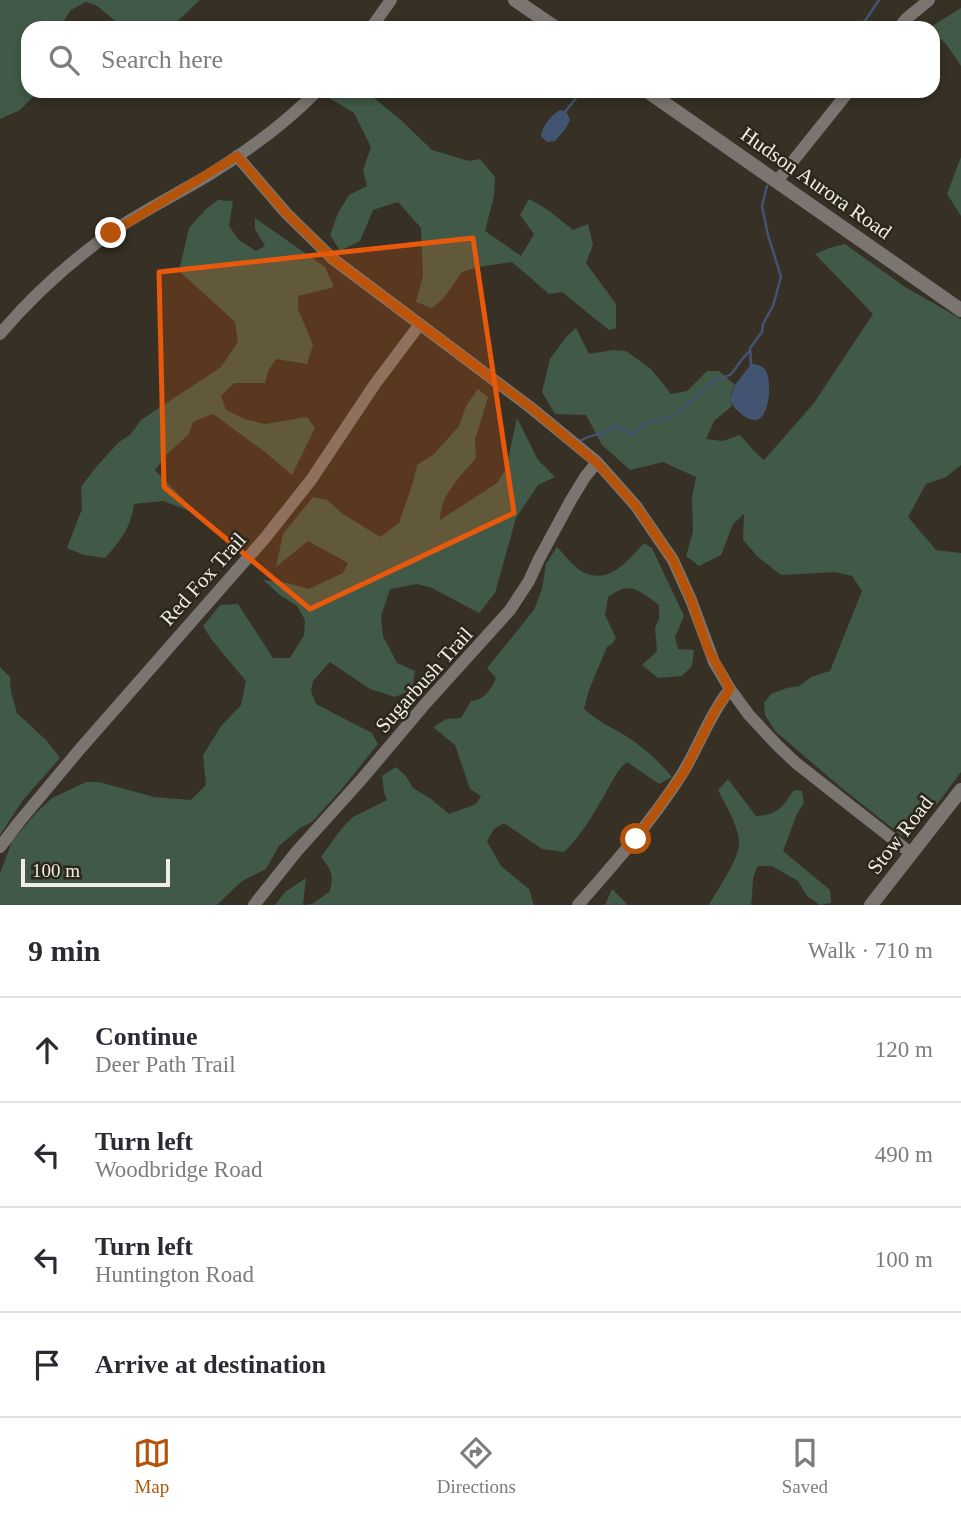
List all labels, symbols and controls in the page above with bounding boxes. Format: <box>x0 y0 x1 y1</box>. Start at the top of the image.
search box <box>21 21 940 98</box>
icon: search <box>45 41 83 79</box>
text: Search here <box>101 45 223 74</box>
street label: Hudson Aurora Road <box>736 122 896 244</box>
route end <box>95 217 126 248</box>
street label: Red Fox Trail <box>155 527 251 630</box>
street label: Sugarbush Trail <box>370 622 478 738</box>
street label: Stow Road <box>862 791 938 879</box>
route start <box>620 823 651 854</box>
scale bar <box>21 856 170 888</box>
text: 100 m <box>32 860 80 881</box>
text: 9 min <box>28 934 101 967</box>
text: Walk · 710 m <box>808 938 933 963</box>
text: Continue <box>95 1022 198 1051</box>
icon: ahead <box>28 1031 66 1069</box>
text: 120 m <box>875 1037 933 1062</box>
text: Deer Path Trail <box>95 1052 236 1077</box>
text: Turn left <box>95 1127 193 1156</box>
icon: left <box>28 1136 66 1174</box>
text: 490 m <box>875 1142 933 1167</box>
text: Woodbridge Road <box>95 1157 262 1182</box>
text: Turn left <box>95 1232 193 1261</box>
icon: left <box>28 1241 66 1279</box>
text: 100 m <box>875 1247 933 1272</box>
text: Huntington Road <box>95 1262 254 1287</box>
icon: arrive <box>28 1346 66 1384</box>
text: Arrive at destination <box>95 1350 326 1379</box>
tab: Map <box>133 1434 171 1498</box>
tab: Directions <box>437 1434 516 1498</box>
tab: Saved <box>782 1434 828 1498</box>

